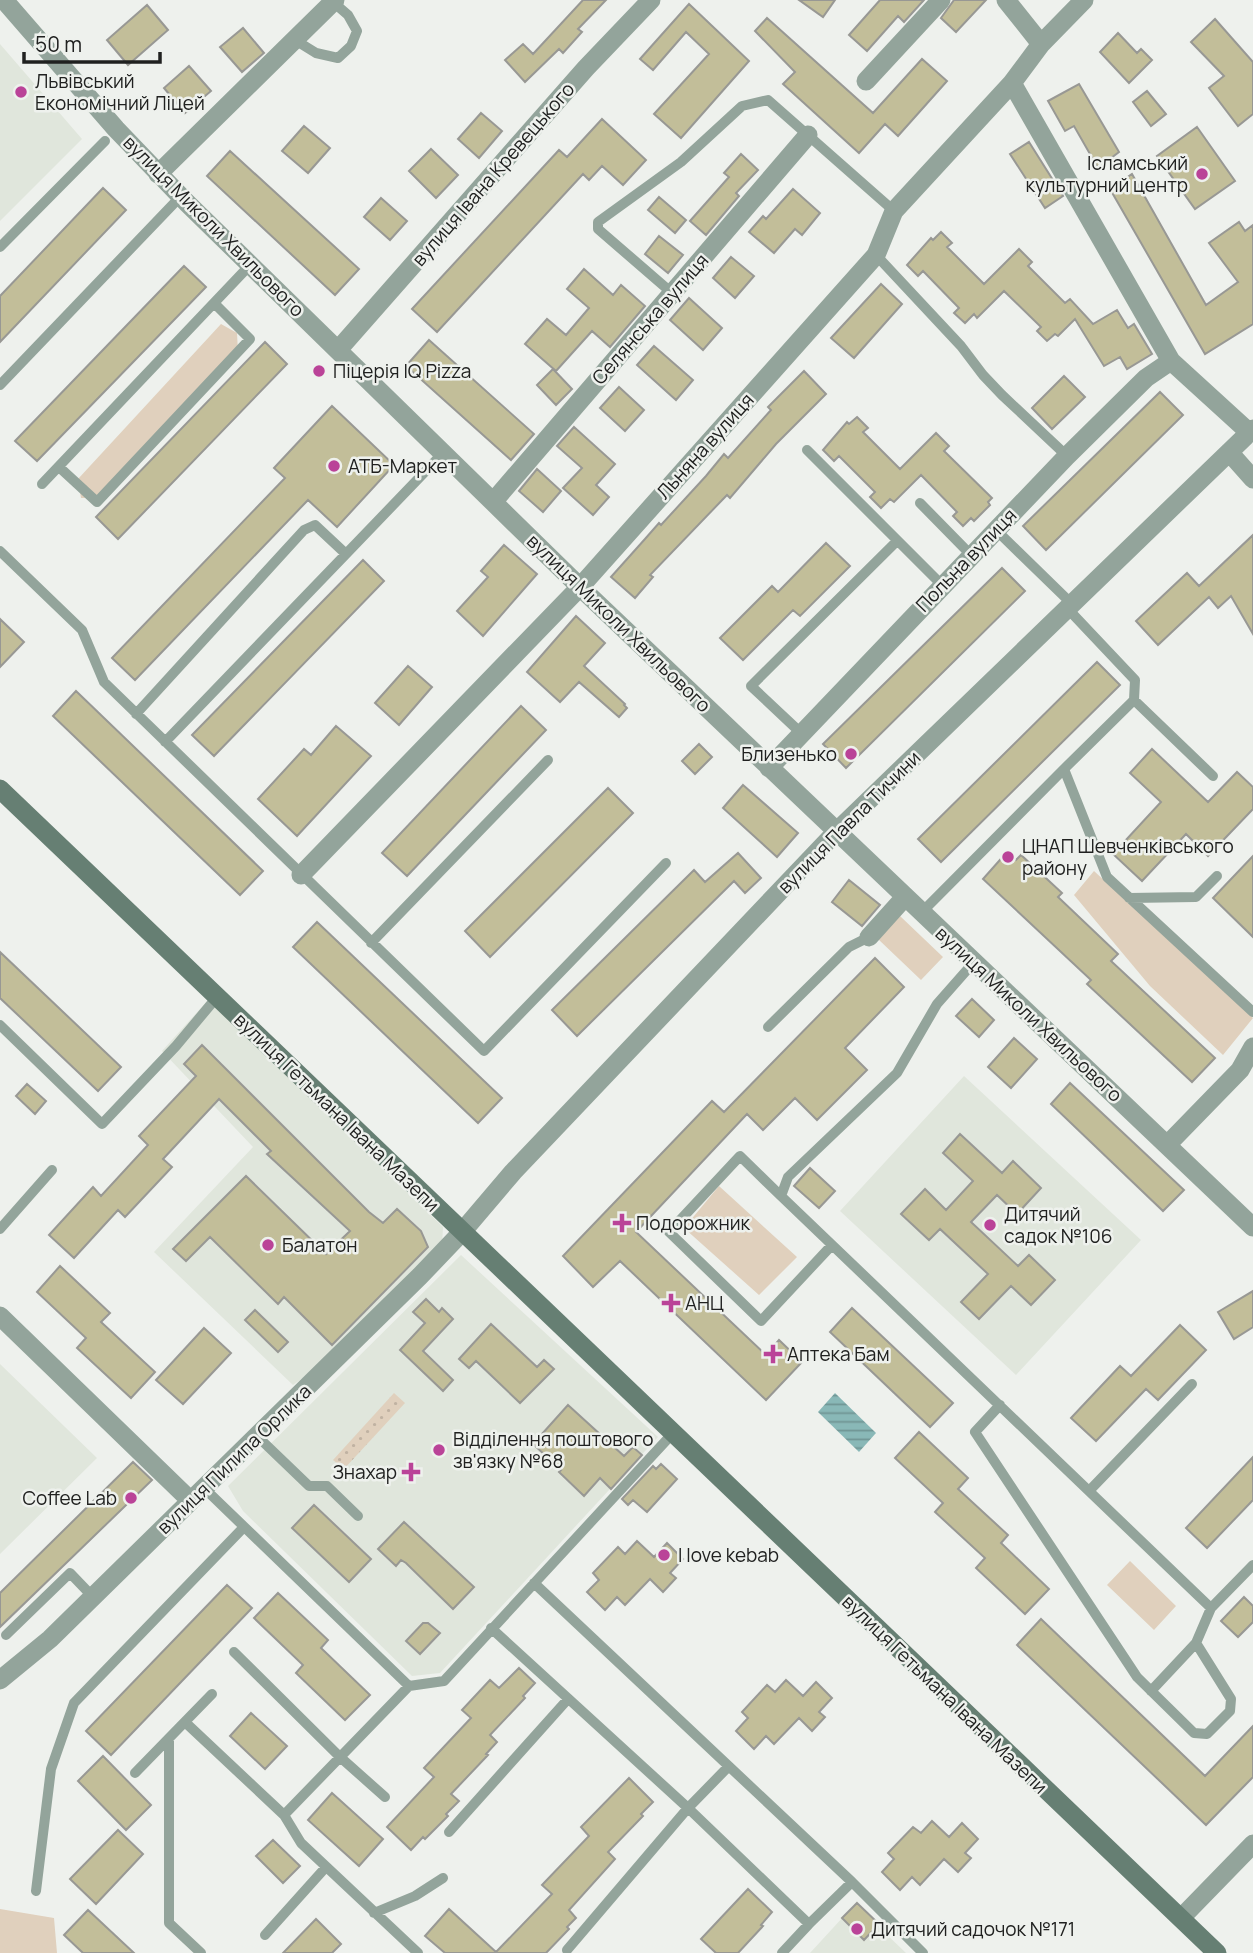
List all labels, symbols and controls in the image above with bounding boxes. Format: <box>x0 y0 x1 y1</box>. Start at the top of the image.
scale bar <box>24 21 161 65</box>
text: 50 m <box>35 30 82 58</box>
place label: Львівський Економічний Ліцей <box>35 68 205 116</box>
street label: вулиця Івана Кревецького <box>406 77 580 271</box>
marker: Львівський Економічний Ліцей <box>13 84 29 100</box>
street label: вулиця Миколи Хвильового <box>118 130 310 322</box>
place label: Ісламський культурний центр <box>1025 150 1188 198</box>
marker: Ісламський культурний центр <box>1194 166 1210 182</box>
street label: Селянська вулиця <box>586 248 714 390</box>
place label: Піцерія IQ Pizza <box>333 358 471 384</box>
marker: Піцерія IQ Pizza <box>311 363 327 379</box>
street label: Льняна вулиця <box>650 387 760 505</box>
place label: АТБ-Маркет <box>348 453 457 479</box>
marker: АТБ-Маркет <box>326 458 342 474</box>
street label: Польна вулиця <box>910 503 1022 617</box>
street label: вулиця Миколи Хвильового <box>521 528 717 718</box>
place label: Близенько <box>741 741 837 767</box>
street label: вулиця Павла Тичини <box>772 745 926 899</box>
marker: Близенько <box>843 746 859 762</box>
place label: ЦНАП Шевченківського району <box>1022 833 1234 881</box>
marker: ЦНАП Шевченківського району <box>1000 849 1016 865</box>
street label: вулиця Миколи Хвильового <box>930 920 1128 1108</box>
street label: вулиця Гетьмана Івана Мазепи <box>229 1007 445 1217</box>
place label: Дитячий садок №106 <box>1004 1201 1113 1249</box>
place label: Подорожник <box>636 1210 751 1236</box>
marker: Подорожник <box>614 1215 630 1231</box>
marker: Дитячий садок №106 <box>982 1217 998 1233</box>
place label: Балатон <box>282 1232 357 1258</box>
marker: Балатон <box>260 1237 276 1253</box>
place label: АНЦ <box>685 1290 724 1316</box>
marker: АНЦ <box>663 1295 679 1311</box>
place label: Аптека Бам <box>787 1341 890 1367</box>
marker: Аптека Бам <box>765 1346 781 1362</box>
street label: вулиця Пилипа Орлика <box>151 1378 317 1540</box>
place label: Відділення поштового зв'язку №68 <box>453 1426 654 1474</box>
marker: Відділення поштового зв'язку №68 <box>431 1442 447 1458</box>
place label: Знахар <box>332 1459 397 1485</box>
marker: Знахар <box>403 1464 419 1480</box>
place label: Coffee Lab <box>22 1485 117 1511</box>
marker: Coffee Lab <box>123 1490 139 1506</box>
place label: I love kebab <box>678 1542 779 1568</box>
marker: I love kebab <box>656 1547 672 1563</box>
street label: вулиця Гетьмана Івана Мазепи <box>837 1589 1053 1799</box>
place label: Дитячий садочок №171 <box>871 1916 1075 1942</box>
marker: Дитячий садочок №171 <box>849 1921 865 1937</box>

